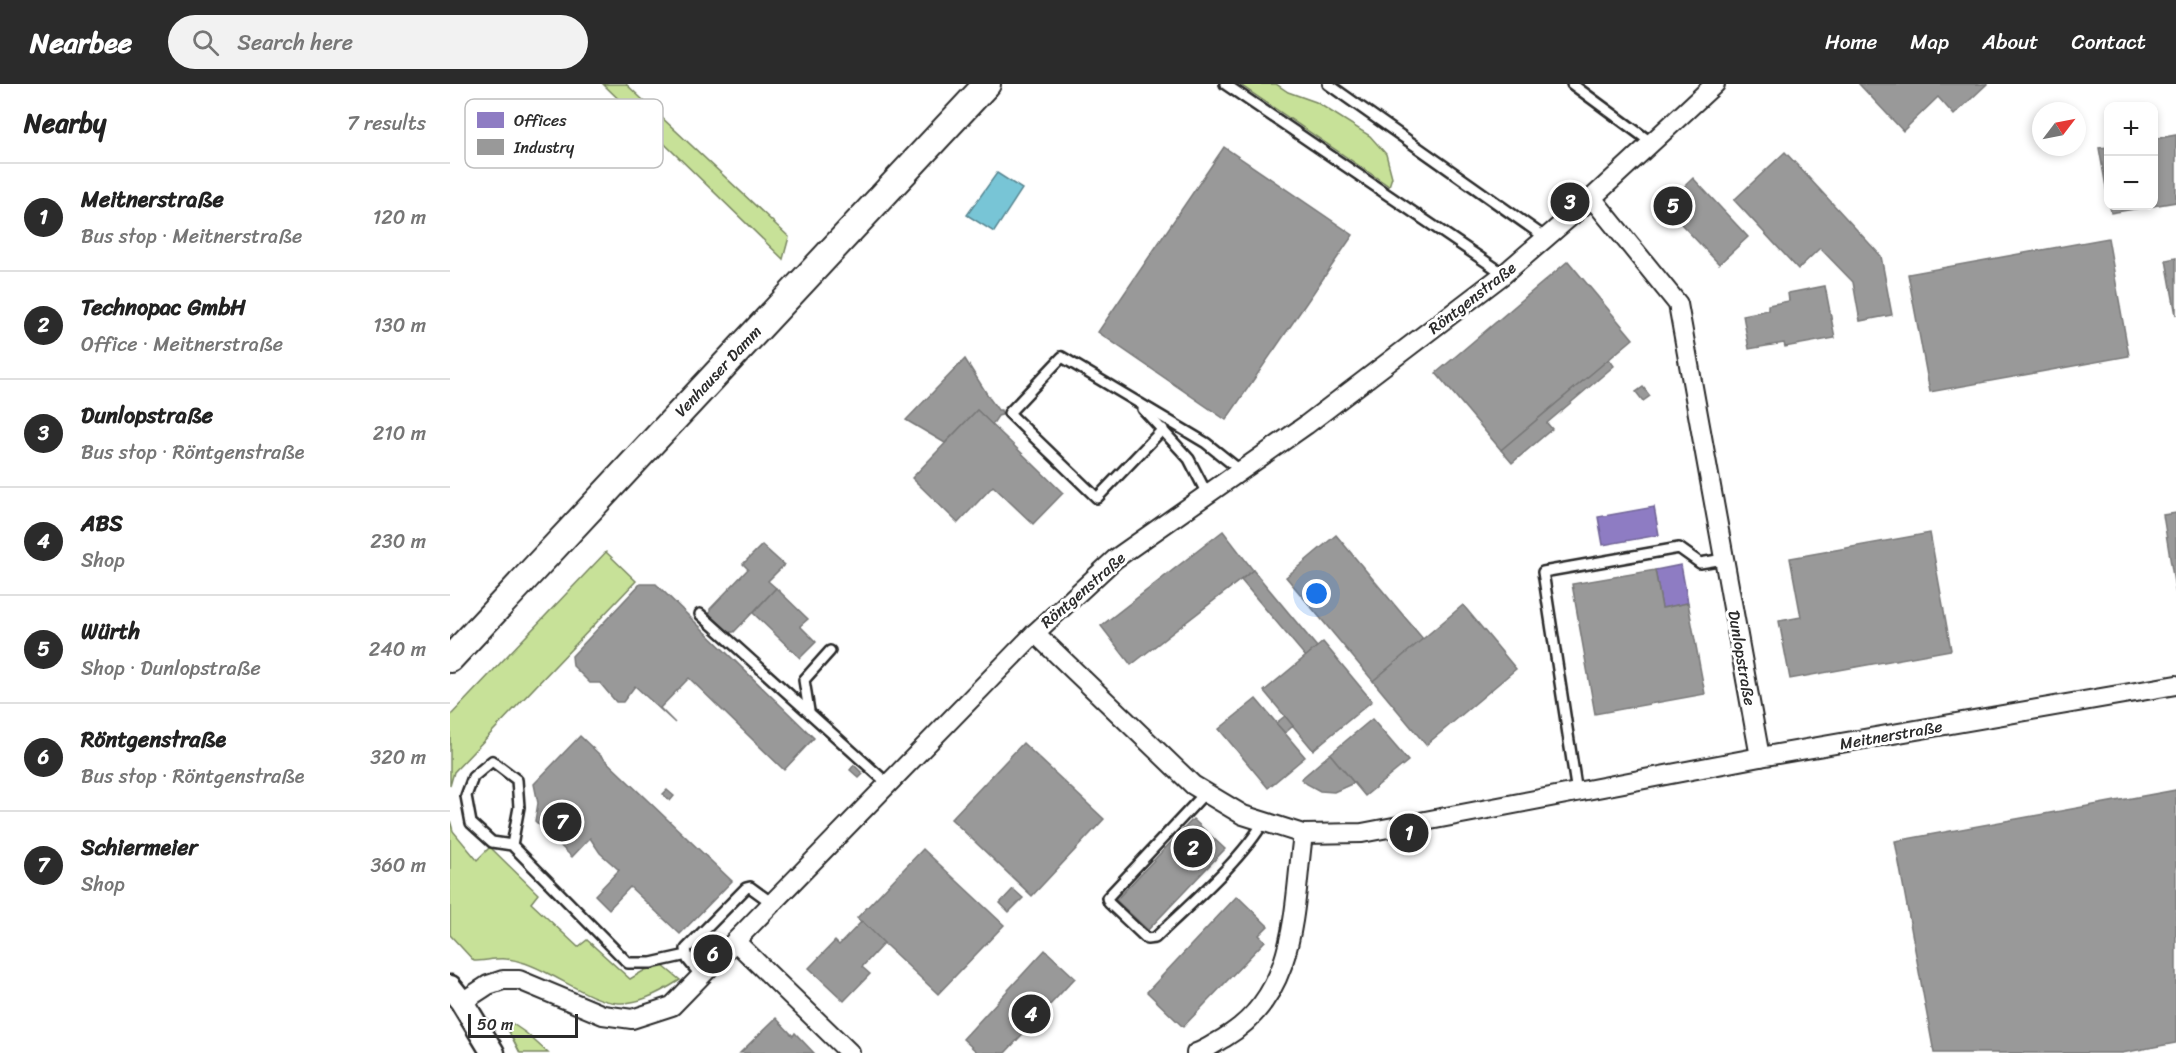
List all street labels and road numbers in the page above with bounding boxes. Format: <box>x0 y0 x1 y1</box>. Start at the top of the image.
street label: Röntgenstraße <box>1421 254 1523 342</box>
street label: Venhauser Damm <box>667 318 769 424</box>
street label: Röntgenstraße <box>1034 544 1133 636</box>
street label: Dunlopstraße <box>1719 608 1765 708</box>
street label: Meitnerstraße <box>1837 712 1945 758</box>

